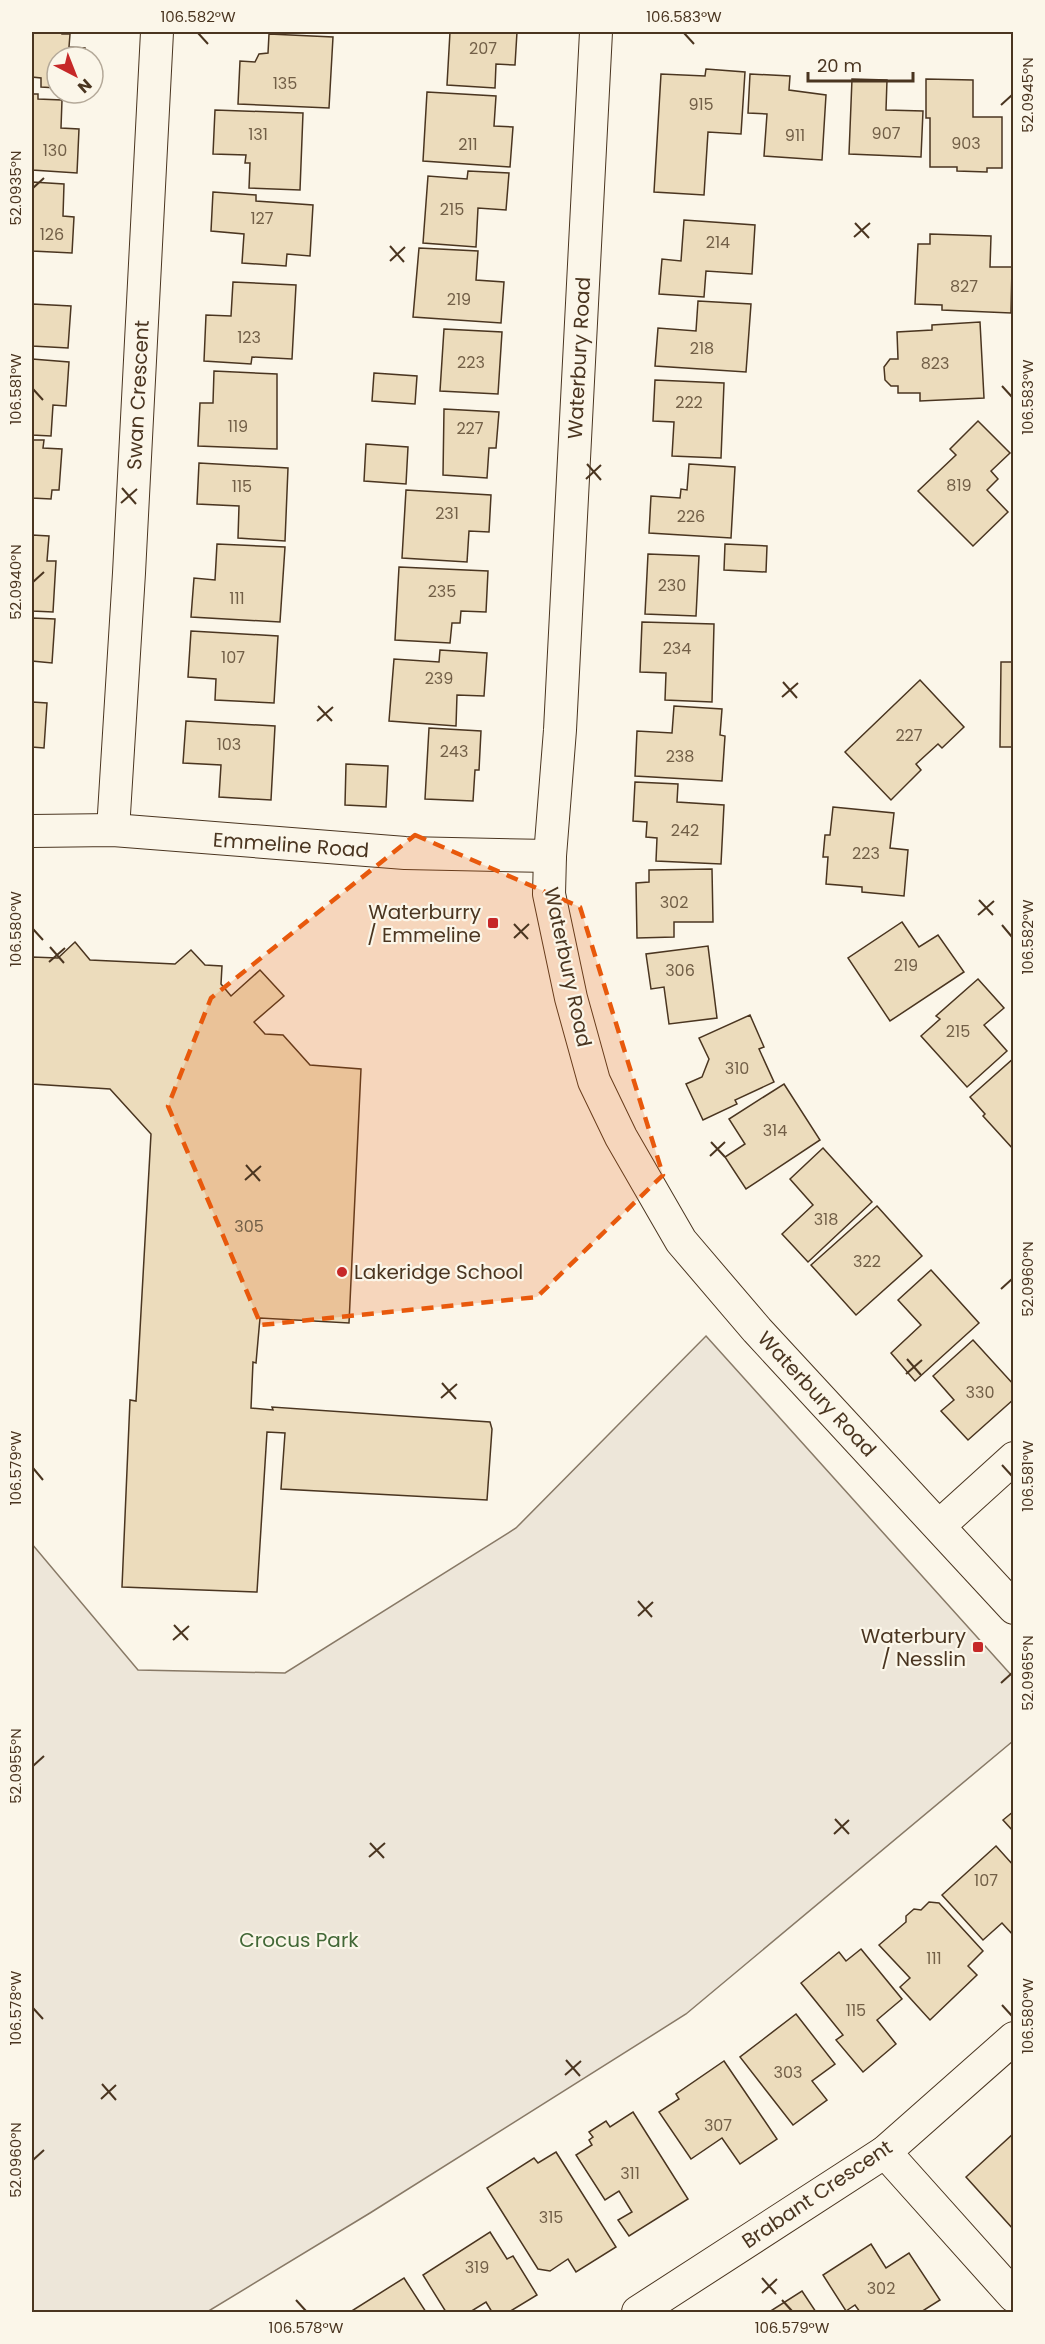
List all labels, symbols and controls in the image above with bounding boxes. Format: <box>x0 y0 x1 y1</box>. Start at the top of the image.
text: 106.582°W <box>160 6 236 27</box>
text: 106.583°W <box>646 6 722 27</box>
house number: 207 <box>469 37 497 60</box>
north arrow <box>45 45 105 105</box>
scale bar <box>808 45 913 83</box>
text: 20 m <box>817 53 862 78</box>
text: 52.0945°N <box>1017 57 1038 133</box>
house number: 135 <box>273 72 297 95</box>
text: N <box>73 73 97 98</box>
house number: 915 <box>688 93 714 116</box>
house number: 907 <box>872 122 901 145</box>
house number: 131 <box>248 123 268 146</box>
house number: 911 <box>785 124 805 147</box>
house number: 903 <box>951 132 981 155</box>
house number: 211 <box>458 133 478 156</box>
house number: 130 <box>43 139 67 162</box>
text: 52.0935°N <box>5 150 26 226</box>
house number: 215 <box>440 198 464 221</box>
house number: 127 <box>250 207 274 230</box>
house number: 126 <box>40 223 64 246</box>
house number: 214 <box>706 231 730 254</box>
house number: 827 <box>950 275 978 298</box>
street label: Waterbury Road <box>561 276 597 440</box>
house number: 219 <box>447 288 471 311</box>
street label: Swan Crescent <box>120 319 156 471</box>
house number: 123 <box>237 326 261 349</box>
house number: 218 <box>690 337 714 360</box>
house number: 223 <box>457 351 485 374</box>
house number: 823 <box>921 352 949 375</box>
text: 106.581°W <box>5 353 26 425</box>
text: 106.583°W <box>1017 359 1038 435</box>
house number: 222 <box>675 391 703 414</box>
house number: 119 <box>228 415 248 438</box>
house number: 227 <box>456 417 484 440</box>
house number: 819 <box>946 474 972 497</box>
house number: 115 <box>232 475 252 498</box>
house number: 231 <box>435 502 459 525</box>
house number: 226 <box>677 505 705 528</box>
text: 52.0940°N <box>5 544 26 620</box>
house number: 230 <box>658 574 686 597</box>
house number: 235 <box>428 580 456 603</box>
house number: 111 <box>229 587 245 610</box>
house number: 234 <box>663 637 691 660</box>
house number: 107 <box>221 646 245 669</box>
house number: 239 <box>425 667 453 690</box>
house number: 227 <box>895 724 923 747</box>
house number: 103 <box>217 733 241 756</box>
house number: 243 <box>440 740 468 763</box>
house number: 238 <box>666 745 694 768</box>
house number: 242 <box>671 819 699 842</box>
street label: Emmeline Road <box>212 826 370 864</box>
house number: 223 <box>852 842 880 865</box>
street label: Waterbury Road <box>537 885 599 1049</box>
text: 106.580°W <box>5 891 26 967</box>
house number: 302 <box>660 891 688 914</box>
place label: Waterburry / Emmeline <box>367 898 481 949</box>
text: 106.582°W <box>1017 899 1038 975</box>
marker: Waterburry / Emmeline <box>486 916 500 930</box>
house number: 219 <box>894 954 918 977</box>
house number: 306 <box>665 959 695 982</box>
house number: 215 <box>946 1020 970 1043</box>
house number: 310 <box>725 1057 749 1080</box>
house number: 314 <box>763 1119 787 1142</box>
house number: 318 <box>814 1208 838 1231</box>
house number: 305 <box>234 1215 264 1238</box>
text: 52.0960°N <box>1017 1241 1038 1317</box>
house number: 322 <box>853 1250 881 1273</box>
place label: Lakeridge School <box>354 1258 523 1286</box>
marker: Lakeridge School <box>335 1265 349 1279</box>
street label: Waterbury Road <box>751 1325 883 1463</box>
house number: 330 <box>966 1381 994 1404</box>
text: 106.579°W <box>5 1430 26 1505</box>
text: 106.581°W <box>1017 1440 1038 1512</box>
place label: Waterbury / Nesslin <box>861 1622 966 1673</box>
text: 52.0965°N <box>1017 1635 1038 1711</box>
marker: Waterbury / Nesslin <box>971 1640 985 1654</box>
text: 52.0955°N <box>5 1728 26 1804</box>
house number: 107 <box>974 1869 998 1892</box>
park label: Crocus Park <box>239 1926 359 1954</box>
house number: 111 <box>926 1947 942 1970</box>
text: 106.578°W <box>5 1970 26 2045</box>
text: 106.580°W <box>1017 1978 1038 2054</box>
house number: 115 <box>846 1999 866 2022</box>
house number: 303 <box>774 2061 802 2084</box>
house number: 307 <box>704 2114 732 2137</box>
text: 52.0960°N <box>5 2122 26 2198</box>
street label: Brabant Crescent <box>736 2133 898 2255</box>
house number: 311 <box>620 2162 640 2185</box>
house number: 315 <box>539 2206 563 2229</box>
house number: 319 <box>465 2256 489 2279</box>
house number: 302 <box>867 2277 895 2300</box>
text: 106.578°W <box>269 2317 344 2338</box>
text: 106.579°W <box>755 2317 830 2338</box>

